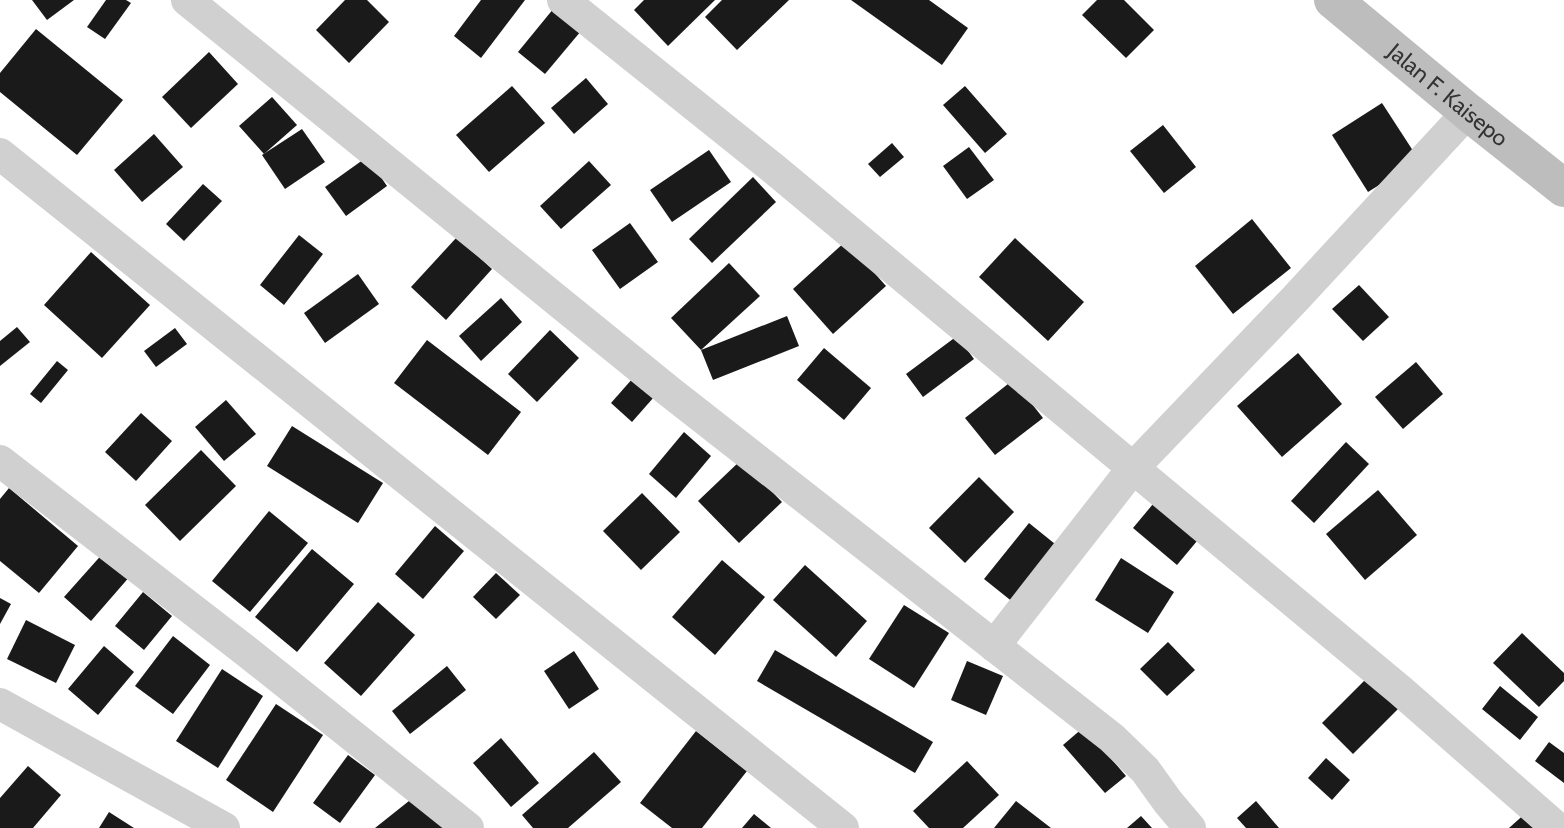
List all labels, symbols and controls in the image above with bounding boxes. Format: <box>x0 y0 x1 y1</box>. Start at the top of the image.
street label: Jalan F. Kaisepo <box>1381 37 1514 152</box>

